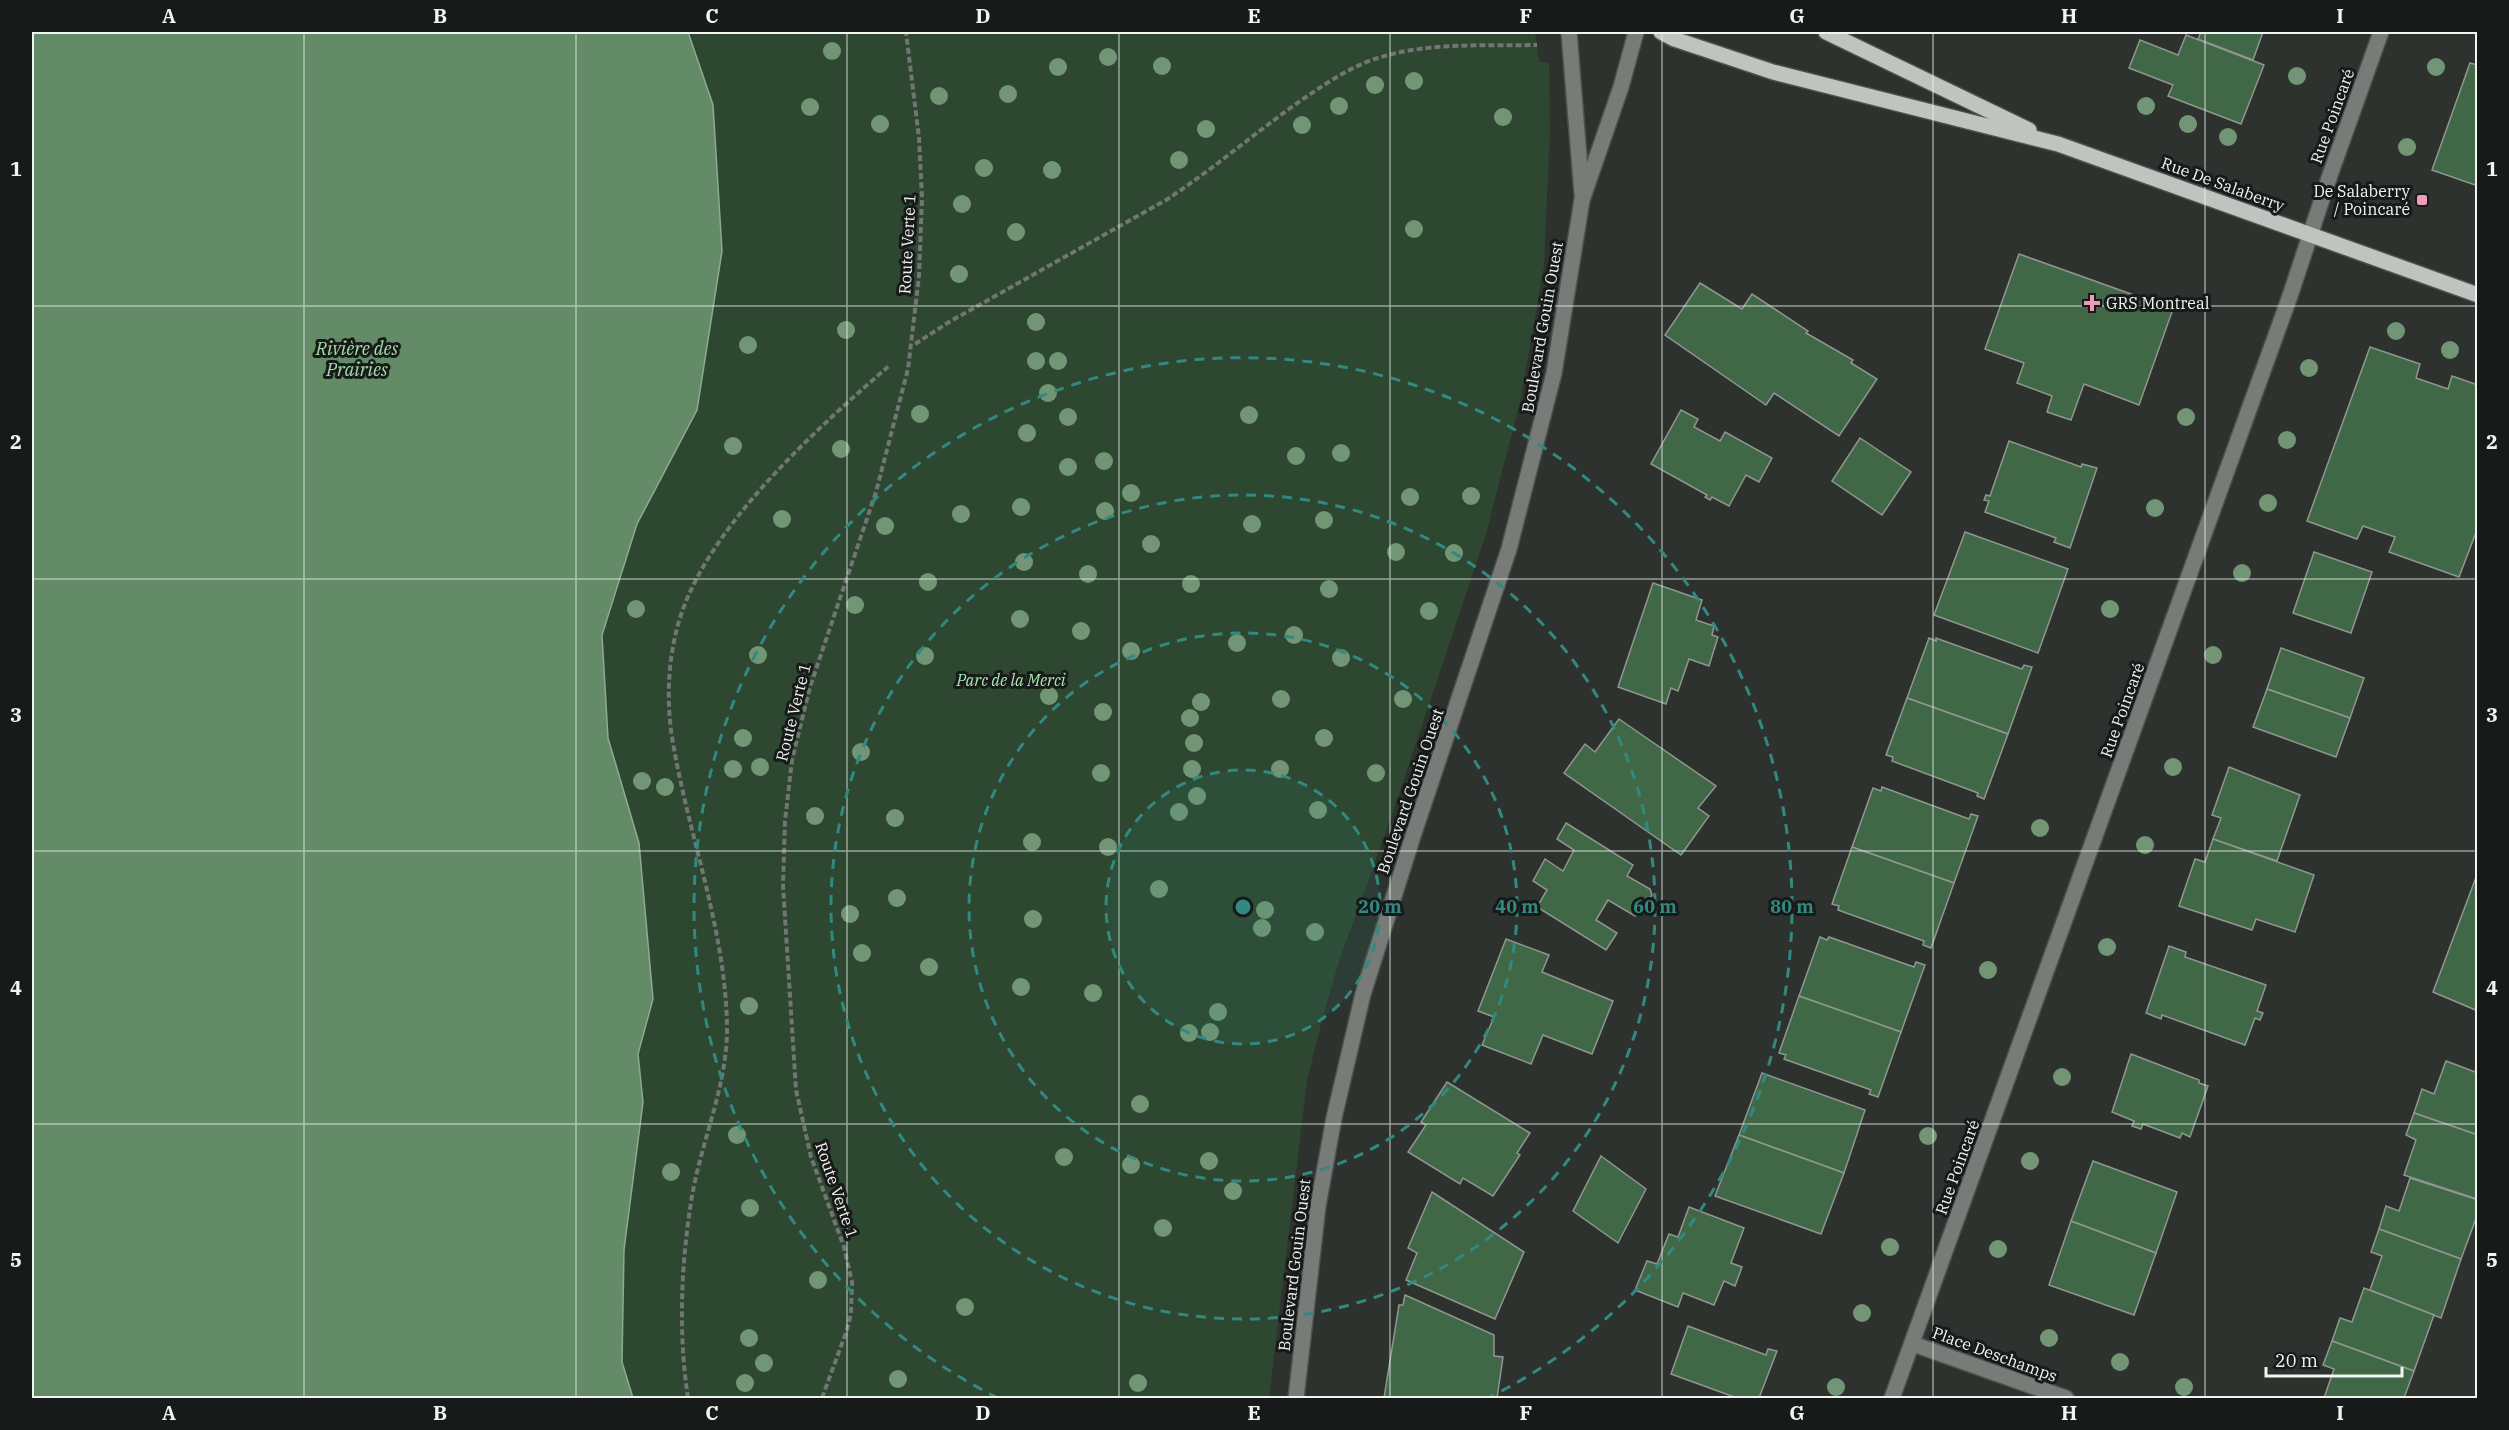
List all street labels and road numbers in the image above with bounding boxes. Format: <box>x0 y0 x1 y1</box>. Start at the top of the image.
street label: Rue Poincaré <box>2306 66 2358 166</box>
street label: Rue De Salaberry <box>2159 152 2288 216</box>
street label: Route Verte 1 <box>894 193 920 295</box>
street label: Boulevard Gouin Ouest <box>1517 240 1567 414</box>
street label: Rue Poincaré <box>2096 660 2148 760</box>
street label: Route Verte 1 <box>771 661 815 763</box>
street label: Boulevard Gouin Ouest <box>1372 705 1448 876</box>
street label: Rue Poincaré <box>1931 1117 1983 1217</box>
street label: Route Verte 1 <box>811 1139 863 1241</box>
street label: Boulevard Gouin Ouest <box>1274 1177 1315 1352</box>
street label: Place Deschamps <box>1930 1322 2060 1386</box>

